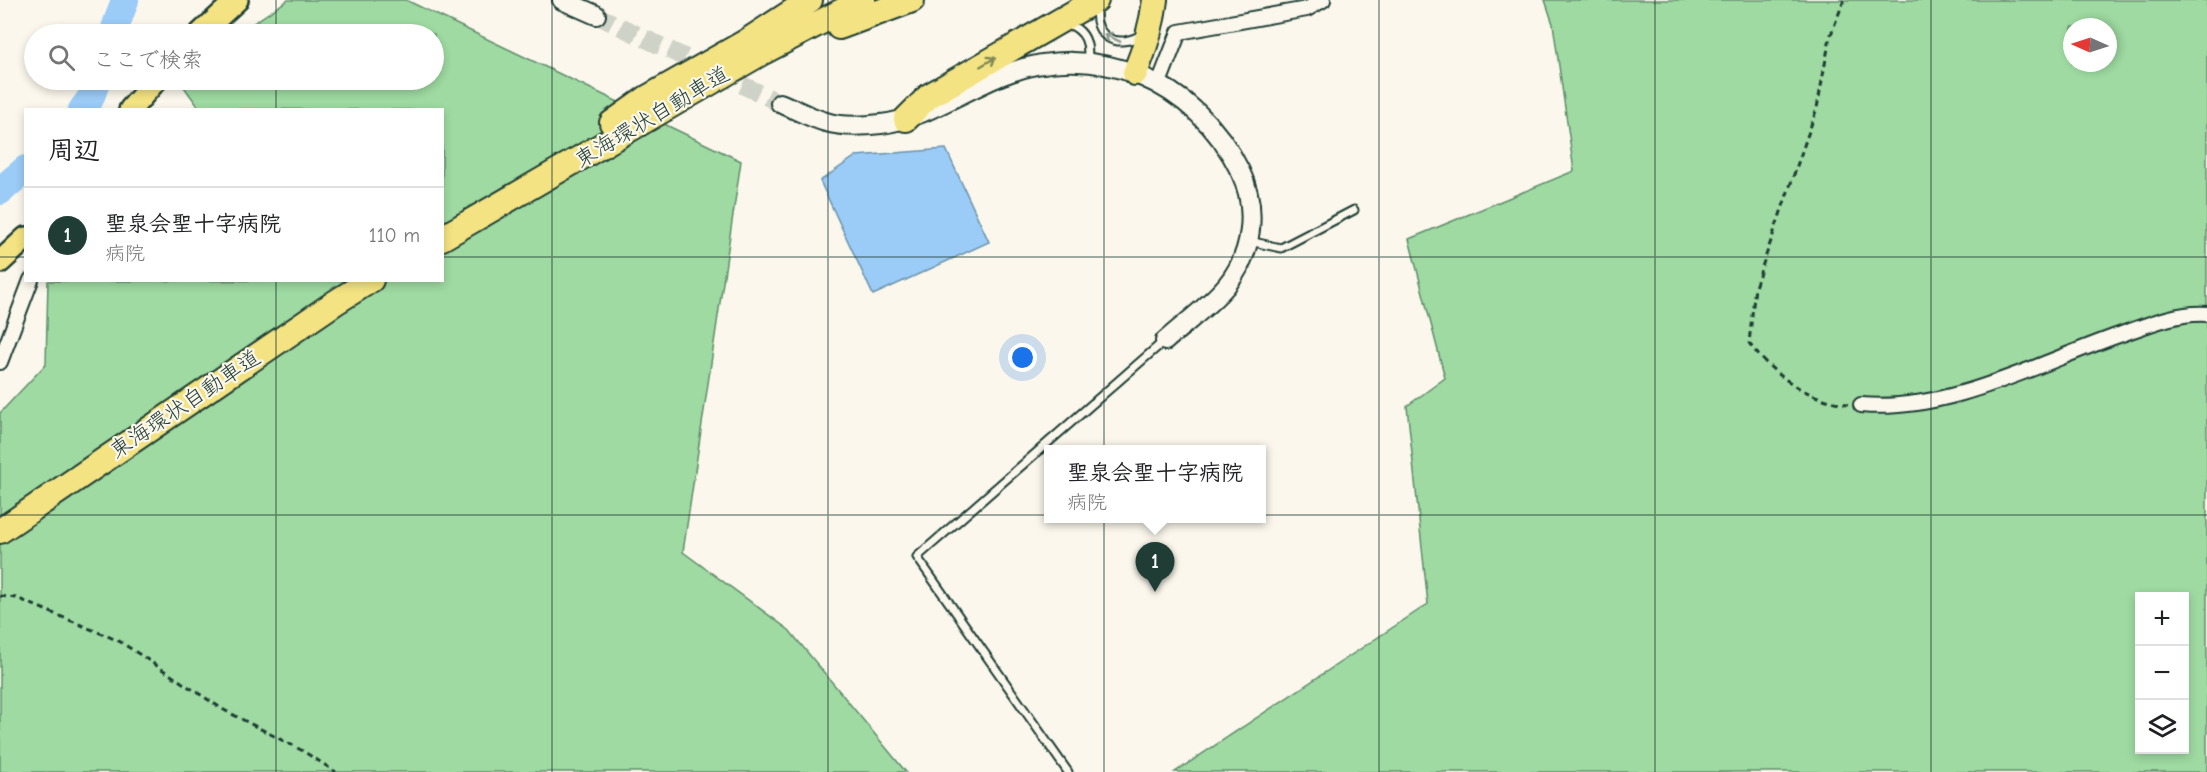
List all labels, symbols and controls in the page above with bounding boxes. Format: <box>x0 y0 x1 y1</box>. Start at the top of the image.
north arrow <box>2063 18 2117 72</box>
search box <box>24 24 444 90</box>
one-way arrow <box>1103 31 1121 43</box>
icon: search <box>45 41 78 74</box>
text: ここで検索 <box>93 47 203 73</box>
one-way arrow <box>979 56 997 67</box>
street label: 東海環状自動車道 <box>570 61 734 173</box>
text: 周辺 <box>48 136 100 166</box>
text: 聖泉会聖十字病院 <box>105 211 281 237</box>
text: 1 <box>64 224 71 247</box>
text: 110 m <box>369 224 420 247</box>
text: 病院 <box>105 242 145 265</box>
your location <box>1008 343 1037 372</box>
street label: 東海環状自動車道 <box>105 344 265 464</box>
popup <box>1044 445 1266 523</box>
text: 聖泉会聖十字病院 <box>1067 460 1243 486</box>
text: 病院 <box>1067 491 1107 514</box>
pin: 1 <box>1136 542 1174 592</box>
map controls <box>2135 592 2189 754</box>
button: + <box>2135 592 2189 646</box>
button: − <box>2135 646 2189 700</box>
button: layers <box>2135 700 2189 754</box>

